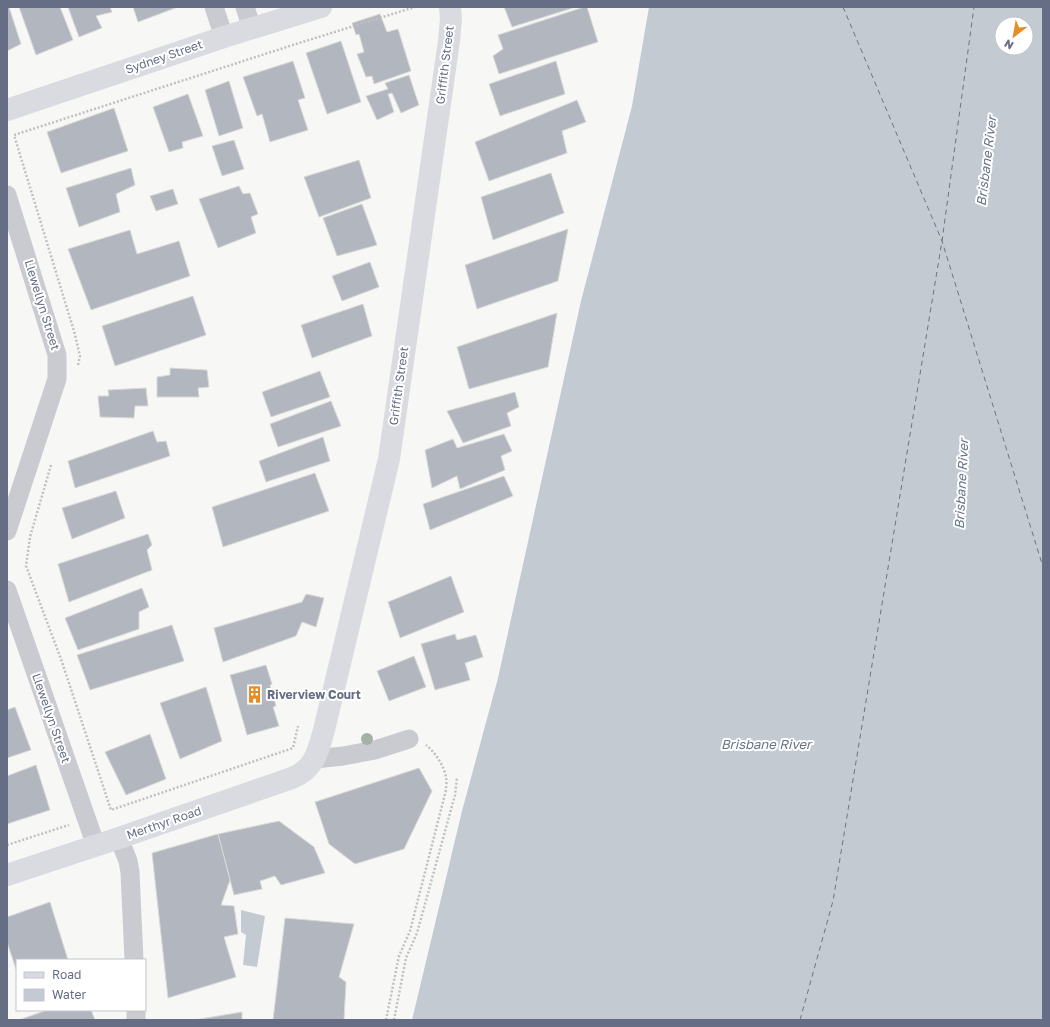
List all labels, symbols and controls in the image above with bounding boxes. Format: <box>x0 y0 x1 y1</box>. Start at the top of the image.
north arrow <box>994 16 1034 56</box>
street label: Griffith Street <box>432 25 457 105</box>
street label: Sydney Street <box>123 36 205 77</box>
text: N <box>1002 37 1016 53</box>
water label: Brisbane River <box>973 113 1000 207</box>
street label: Llewellyn Street <box>22 258 63 352</box>
street label: Griffith Street <box>386 345 411 426</box>
water label: Brisbane River <box>951 437 971 529</box>
street label: Llewellyn Street <box>29 671 74 765</box>
building icon: Riverview Court <box>244 685 264 705</box>
place label: Riverview Court <box>267 687 361 702</box>
water label: Brisbane River <box>721 736 813 752</box>
street label: Merthyr Road <box>125 803 203 842</box>
legend <box>16 959 146 1011</box>
text: Road <box>52 967 81 982</box>
text: Water <box>52 987 86 1002</box>

